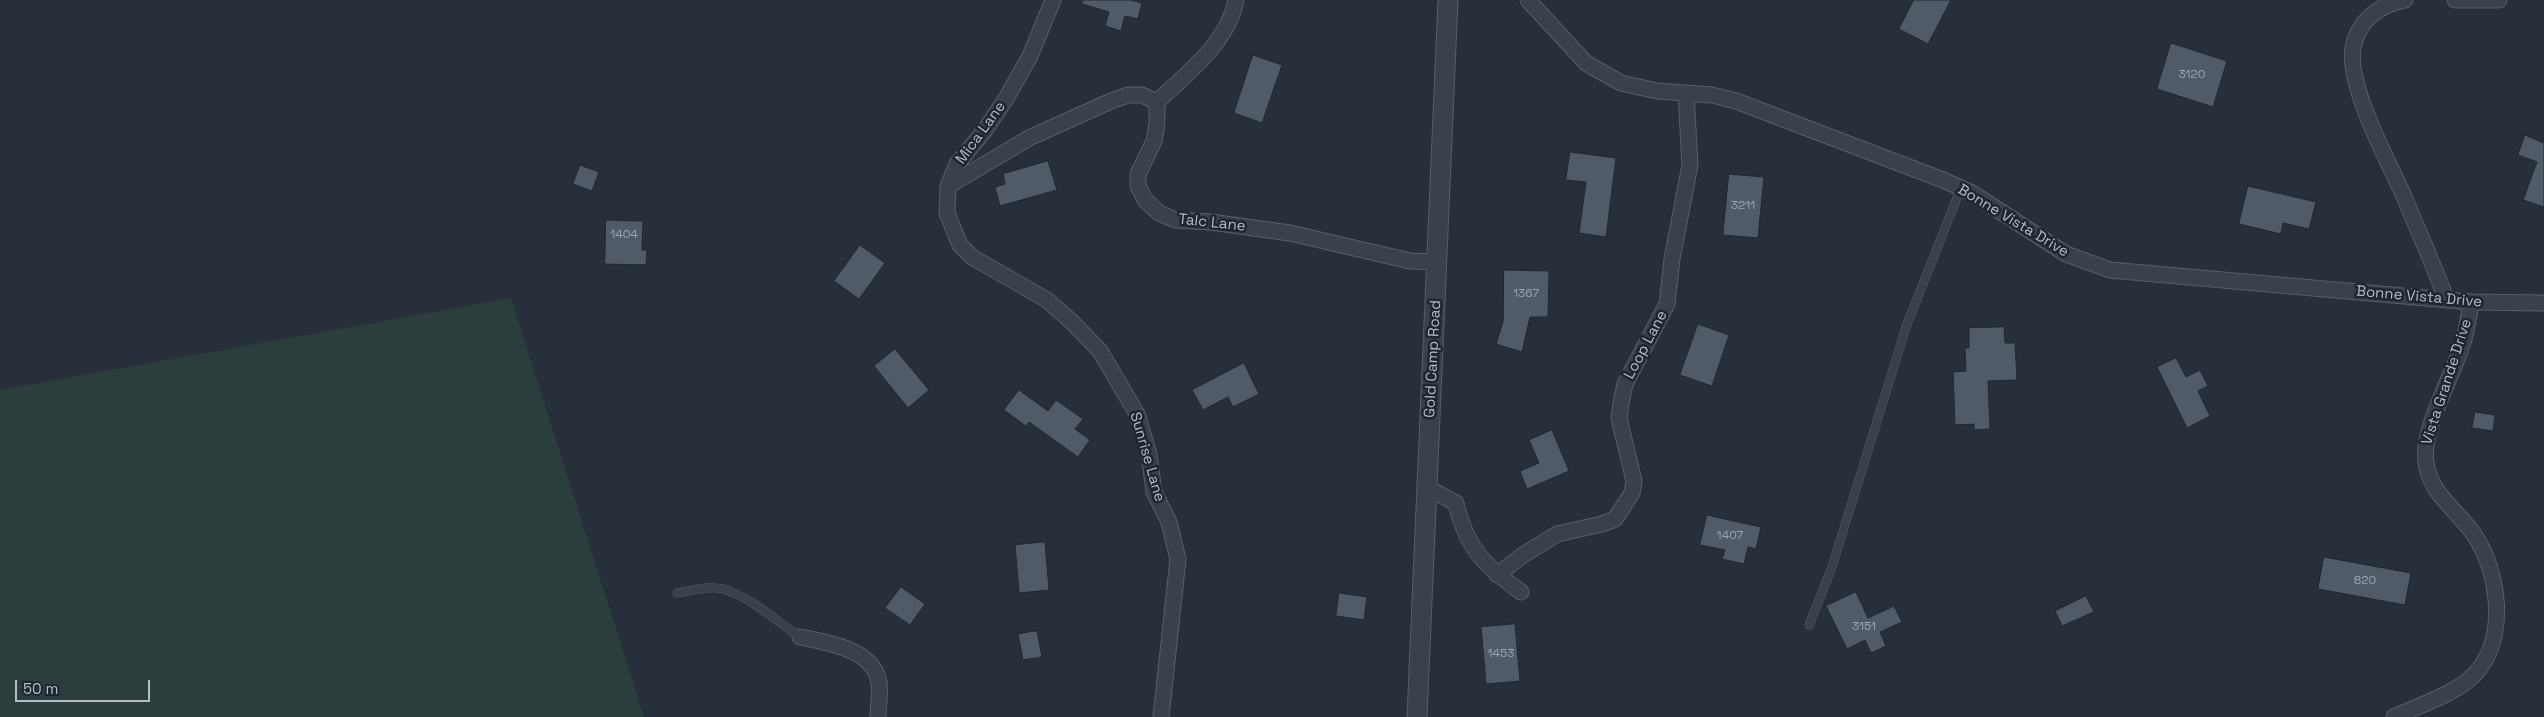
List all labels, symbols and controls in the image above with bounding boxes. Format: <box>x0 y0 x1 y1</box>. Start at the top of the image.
house number: 3120 <box>2178 68 2206 82</box>
street label: Mica Lane <box>952 98 1010 168</box>
street label: Bonne Vista Drive <box>1954 181 2072 261</box>
house number: 3211 <box>1731 199 1755 213</box>
street label: Talc Lane <box>1177 211 1247 235</box>
house number: 1404 <box>610 228 638 242</box>
street label: Bonne Vista Drive <box>2355 283 2483 311</box>
house number: 1367 <box>1513 287 1539 301</box>
street label: Gold Camp Road <box>1421 300 1445 418</box>
street label: Loop Lane <box>1620 308 1672 382</box>
street label: Vista Grande Drive <box>2418 317 2476 447</box>
street label: Sunrise Lane <box>1126 410 1168 504</box>
house number: 1407 <box>1717 529 1743 543</box>
house number: 820 <box>2354 574 2376 588</box>
house number: 3151 <box>1852 620 1876 634</box>
house number: 1453 <box>1488 647 1514 661</box>
scale bar <box>18 670 152 702</box>
text: 50 m <box>23 679 58 698</box>

